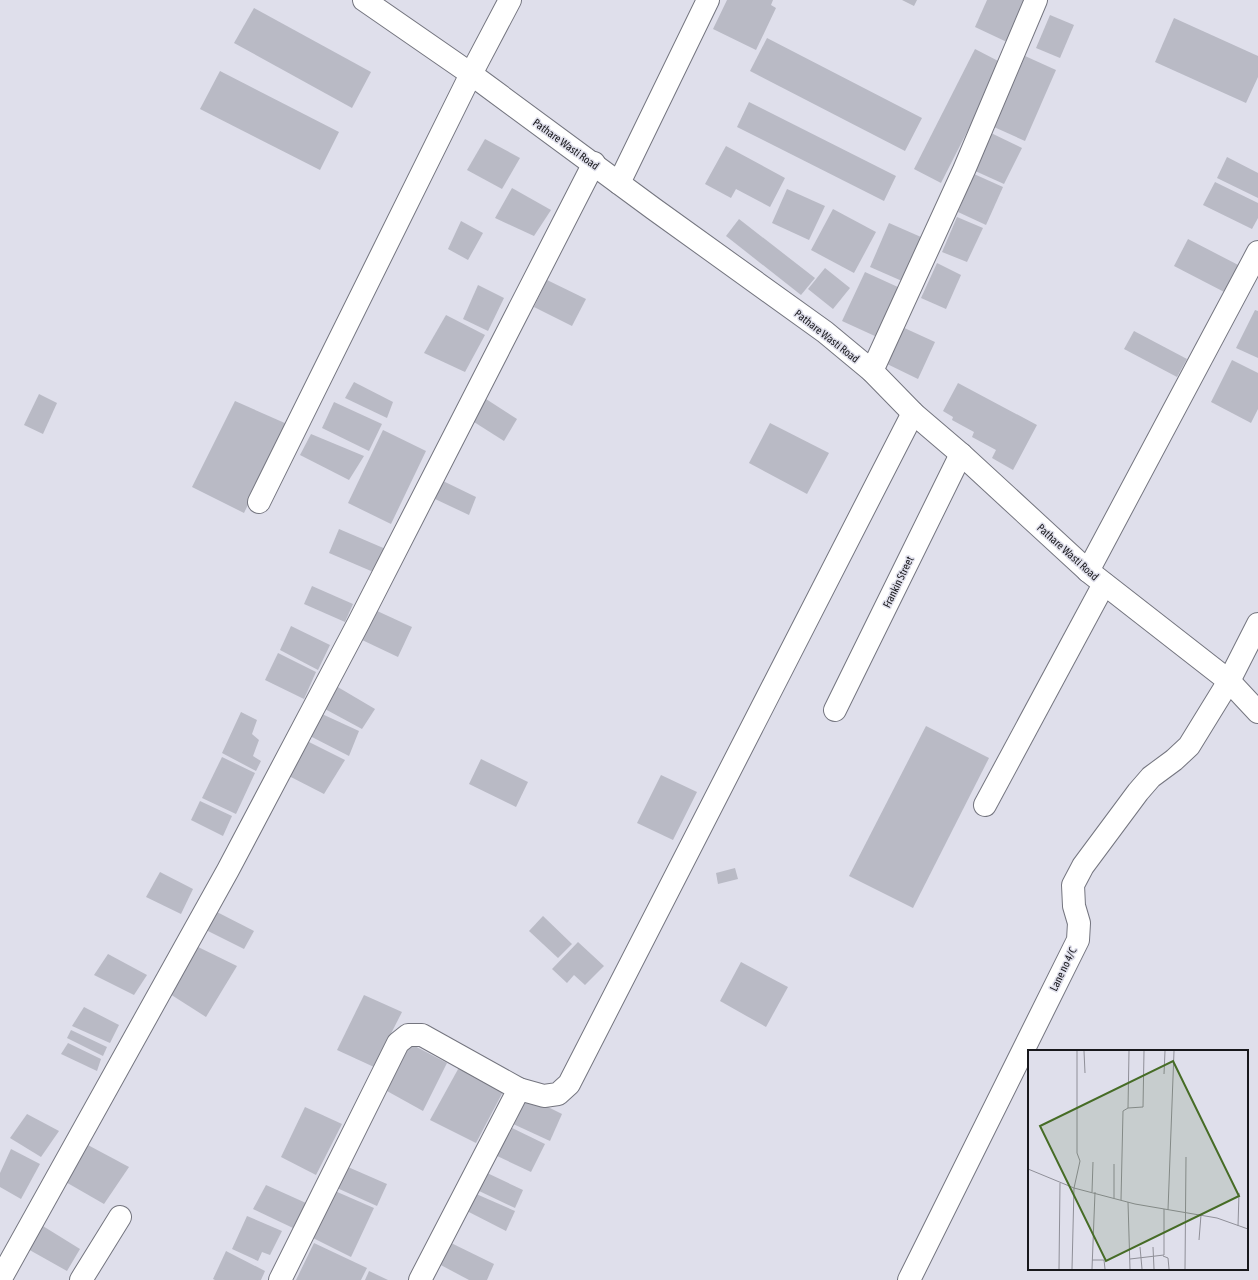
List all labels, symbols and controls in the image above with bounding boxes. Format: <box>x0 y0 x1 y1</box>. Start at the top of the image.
street label: Pathare Wasti Road <box>531 116 601 172</box>
street label: Pathare Wasti Road <box>792 307 862 365</box>
street label: Pathare Wasti Road <box>1035 521 1101 583</box>
street label: Frankin Street <box>880 554 916 610</box>
street label: Lane no 4/C <box>1047 945 1079 993</box>
inset map <box>1028 1050 1248 1270</box>

